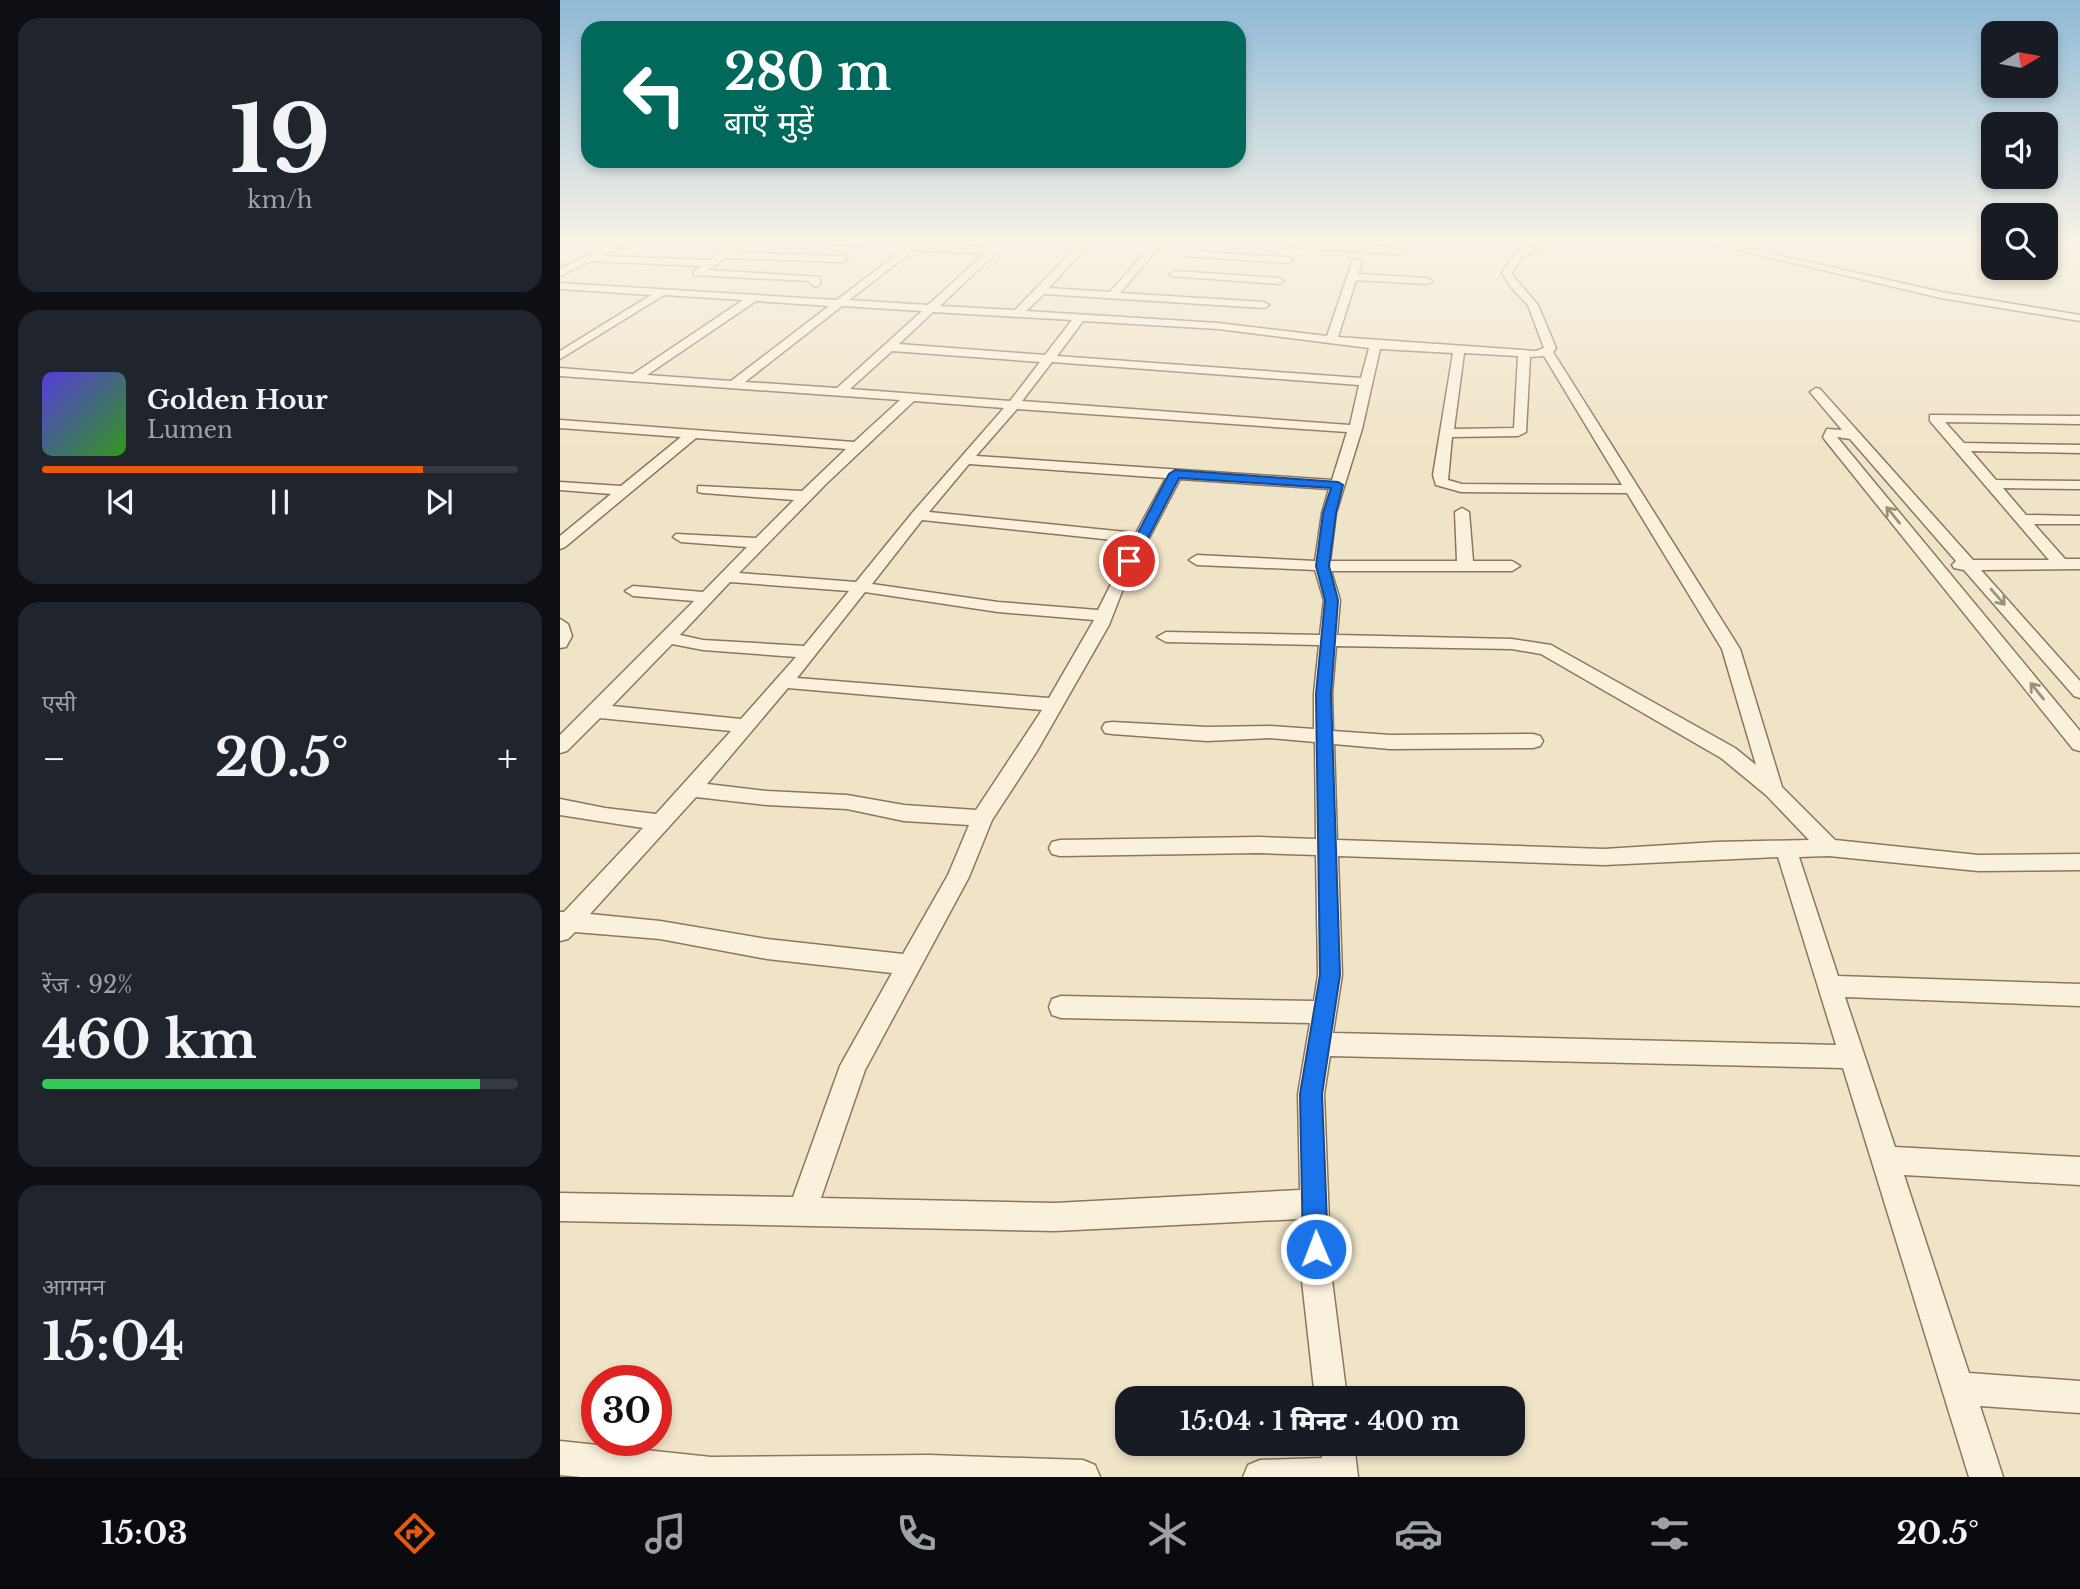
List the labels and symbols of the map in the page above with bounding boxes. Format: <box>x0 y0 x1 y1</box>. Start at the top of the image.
north arrow <box>1981 21 2058 98</box>
one-way arrow <box>1885 506 1901 524</box>
pin <box>1099 531 1159 591</box>
one-way arrow <box>1990 588 2006 606</box>
one-way arrow <box>2029 682 2045 700</box>
position arrow <box>1279 1212 1353 1286</box>
speed limit sign: 30 <box>581 1365 672 1456</box>

